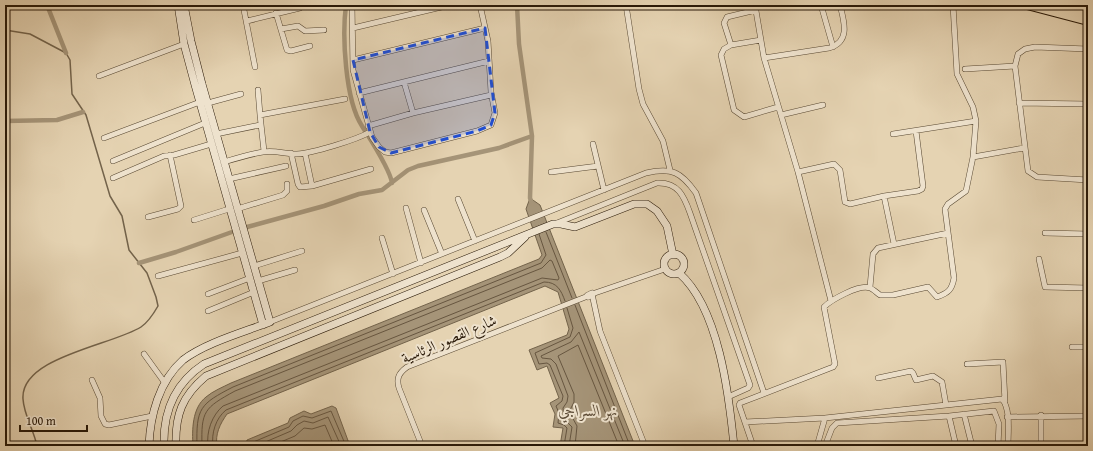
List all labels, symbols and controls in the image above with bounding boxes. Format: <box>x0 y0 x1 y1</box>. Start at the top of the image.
street label: شارع القصور الرئاسية <box>398 309 501 371</box>
water label: نهر السراجي <box>558 398 618 423</box>
scale bar <box>20 407 87 433</box>
text: 100 m <box>26 412 56 429</box>

